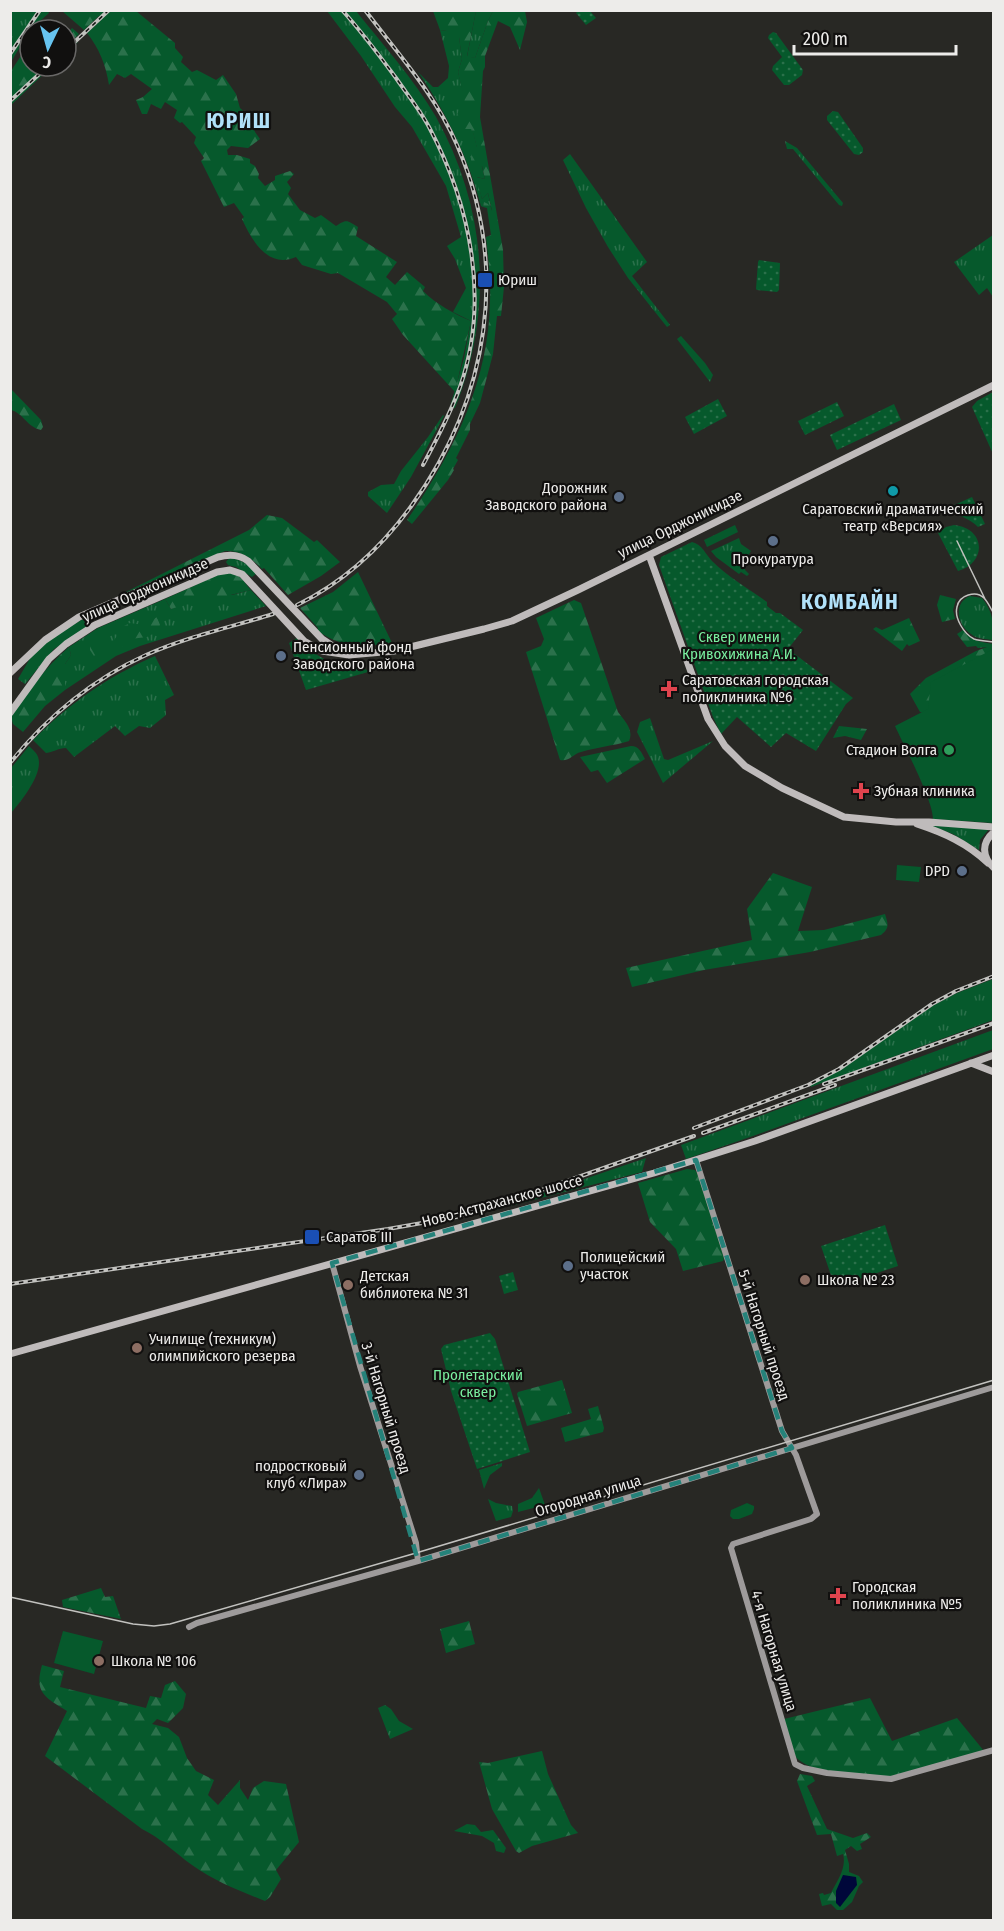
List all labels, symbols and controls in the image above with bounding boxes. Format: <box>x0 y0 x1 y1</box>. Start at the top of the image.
north arrow <box>18 18 78 78</box>
scale bar <box>794 18 956 56</box>
text: 200 m <box>803 28 848 50</box>
text: С <box>41 53 52 72</box>
district label: ЮРИШ <box>206 108 272 134</box>
marker: Юриш <box>476 271 494 289</box>
place label: Юриш <box>498 271 537 289</box>
place label: Дорожник Заводского района <box>485 479 607 514</box>
marker: Саратовский драматический театр «Версия» <box>886 484 900 498</box>
street label: улица Орджоникидзе <box>615 486 745 562</box>
marker: Дорожник Заводского района <box>612 490 626 504</box>
place label: Саратовский драматический театр «Версия» <box>802 500 984 535</box>
marker: Прокуратура <box>766 534 780 548</box>
place label: Прокуратура <box>732 550 814 568</box>
street label: улица Орджоникидзе <box>79 554 211 626</box>
district label: КОМБАЙН <box>801 588 899 615</box>
park label: Сквер имени Кривохижина А.И. <box>682 628 796 663</box>
place label: Пенсионный фонд Заводского района <box>293 638 415 673</box>
marker: Пенсионный фонд Заводского района <box>274 649 288 663</box>
place label: Саратовская городская поликлиника №6 <box>682 671 829 706</box>
marker: Саратовская городская поликлиника №6 <box>660 680 678 698</box>
place label: Стадион Волга <box>846 741 937 759</box>
marker: Стадион Волга <box>942 743 956 757</box>
marker: Зубная клиника <box>852 782 870 800</box>
place label: Зубная клиника <box>874 782 975 800</box>
place label: DPD <box>925 862 950 880</box>
marker: DPD <box>955 864 969 878</box>
street label: Ново-Астраханское шоссе <box>420 1171 584 1231</box>
marker: Саратов III <box>303 1228 321 1246</box>
place label: Саратов III <box>326 1228 392 1246</box>
place label: Полицейский участок <box>580 1248 665 1283</box>
marker: Полицейский участок <box>561 1259 575 1273</box>
place label: Детская библиотека № 31 <box>359 1267 468 1302</box>
street label: 5-й Нагорный проезд <box>734 1267 794 1403</box>
place label: Школа № 23 <box>817 1271 895 1289</box>
marker: Школа № 23 <box>798 1273 812 1287</box>
marker: Детская библиотека № 31 <box>341 1278 355 1292</box>
place label: Училище (техникум) олимпийского резерва <box>148 1330 296 1365</box>
street label: 3-й Нагорный проезд <box>357 1340 415 1476</box>
marker: Училище (техникум) олимпийского резерва <box>130 1341 144 1355</box>
park label: Пролетарский сквер <box>433 1366 523 1401</box>
place label: подростковый клуб «Лира» <box>255 1457 347 1492</box>
marker: подростковый клуб «Лира» <box>352 1468 366 1482</box>
street label: Огородная улица <box>533 1471 643 1521</box>
place label: Городская поликлиника №5 <box>852 1578 962 1613</box>
marker: Городская поликлиника №5 <box>829 1587 847 1605</box>
street label: 4-я Нагорная улица <box>747 1589 801 1713</box>
place label: Школа № 106 <box>111 1652 196 1670</box>
marker: Школа № 106 <box>92 1654 106 1668</box>

